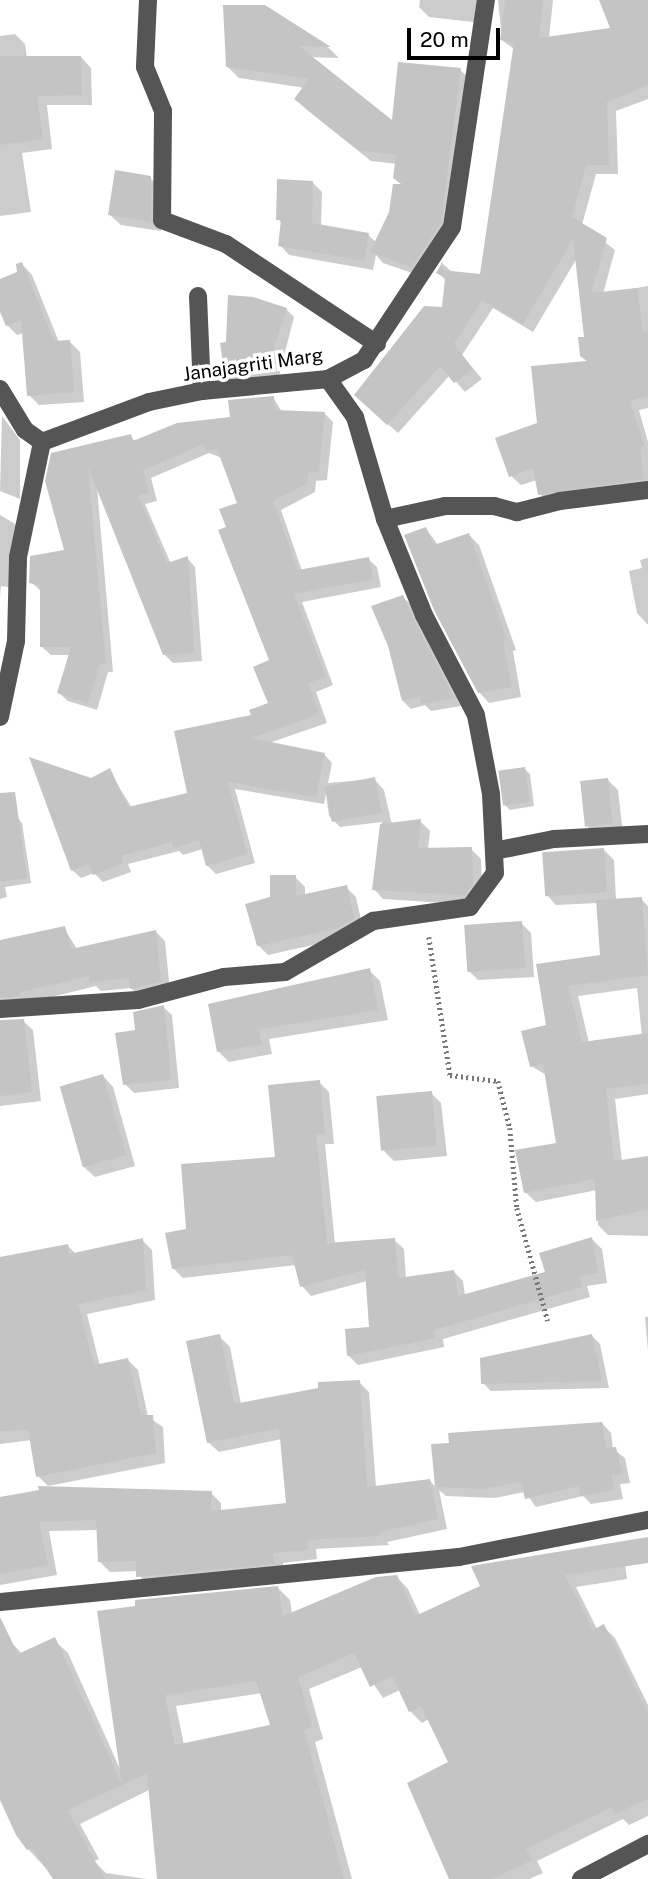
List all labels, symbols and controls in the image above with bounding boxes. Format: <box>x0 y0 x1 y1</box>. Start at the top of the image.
scale bar <box>410 14 503 58</box>
text: 20 m <box>420 27 469 52</box>
street label: Janajagriti Marg <box>181 344 325 386</box>

